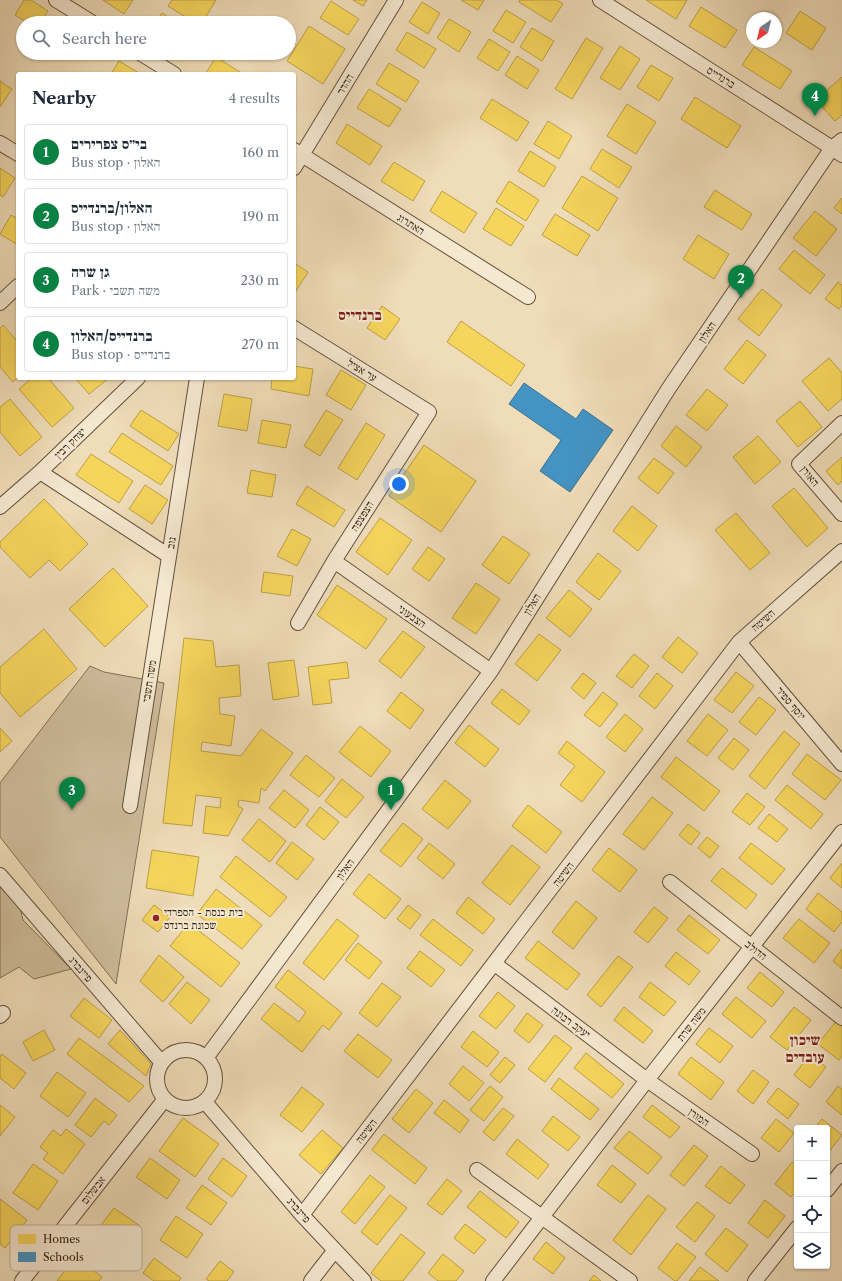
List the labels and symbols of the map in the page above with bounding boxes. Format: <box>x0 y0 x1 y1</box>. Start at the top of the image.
north arrow <box>746 12 782 48</box>
street label: ברנדייס <box>704 63 738 91</box>
street label: ההדר <box>333 71 357 97</box>
pin: 4 <box>802 83 828 116</box>
street label: האתרוג <box>395 210 428 238</box>
pin: 2 <box>728 265 754 298</box>
district label: ברנדייס <box>338 305 382 324</box>
street label: האלון <box>695 319 719 345</box>
street label: ער אציל <box>344 355 380 385</box>
street label: יצחק רבין <box>51 425 89 461</box>
street label: האורן <box>797 463 823 489</box>
your location <box>389 474 409 494</box>
street label: הצפצפה <box>347 498 377 534</box>
street label: נוב <box>163 536 179 550</box>
street label: האלון <box>520 591 544 617</box>
street label: הצבעוני <box>395 601 429 631</box>
street label: השיטה <box>748 606 778 634</box>
street label: משה תשבי <box>139 659 159 703</box>
street label: יוסף ספיר <box>773 684 809 722</box>
pin: 3 <box>59 777 85 810</box>
pin: 1 <box>378 777 404 810</box>
street label: האלון <box>333 856 357 882</box>
street label: השיטה <box>549 859 577 889</box>
place label: בית כנסת - הספרדי שכונת ברנדס <box>164 905 243 932</box>
marker: בית כנסת - הספרדי שכונת ברנדס <box>151 913 161 923</box>
street label: הדולב <box>742 937 770 963</box>
street label: פיינברג <box>66 953 96 985</box>
street label: יעקב רבונה <box>549 1003 593 1041</box>
street label: משה שרת <box>673 1004 709 1044</box>
district label: שיכון עובדים <box>785 1030 825 1066</box>
street label: המורן <box>686 1105 712 1129</box>
street label: השיטה <box>352 1116 380 1146</box>
street label: אבשלום <box>78 1173 108 1207</box>
street label: פיינברג <box>284 1194 314 1226</box>
legend <box>10 1225 142 1271</box>
text: Homes <box>43 1232 80 1246</box>
text: Schools <box>43 1250 84 1264</box>

